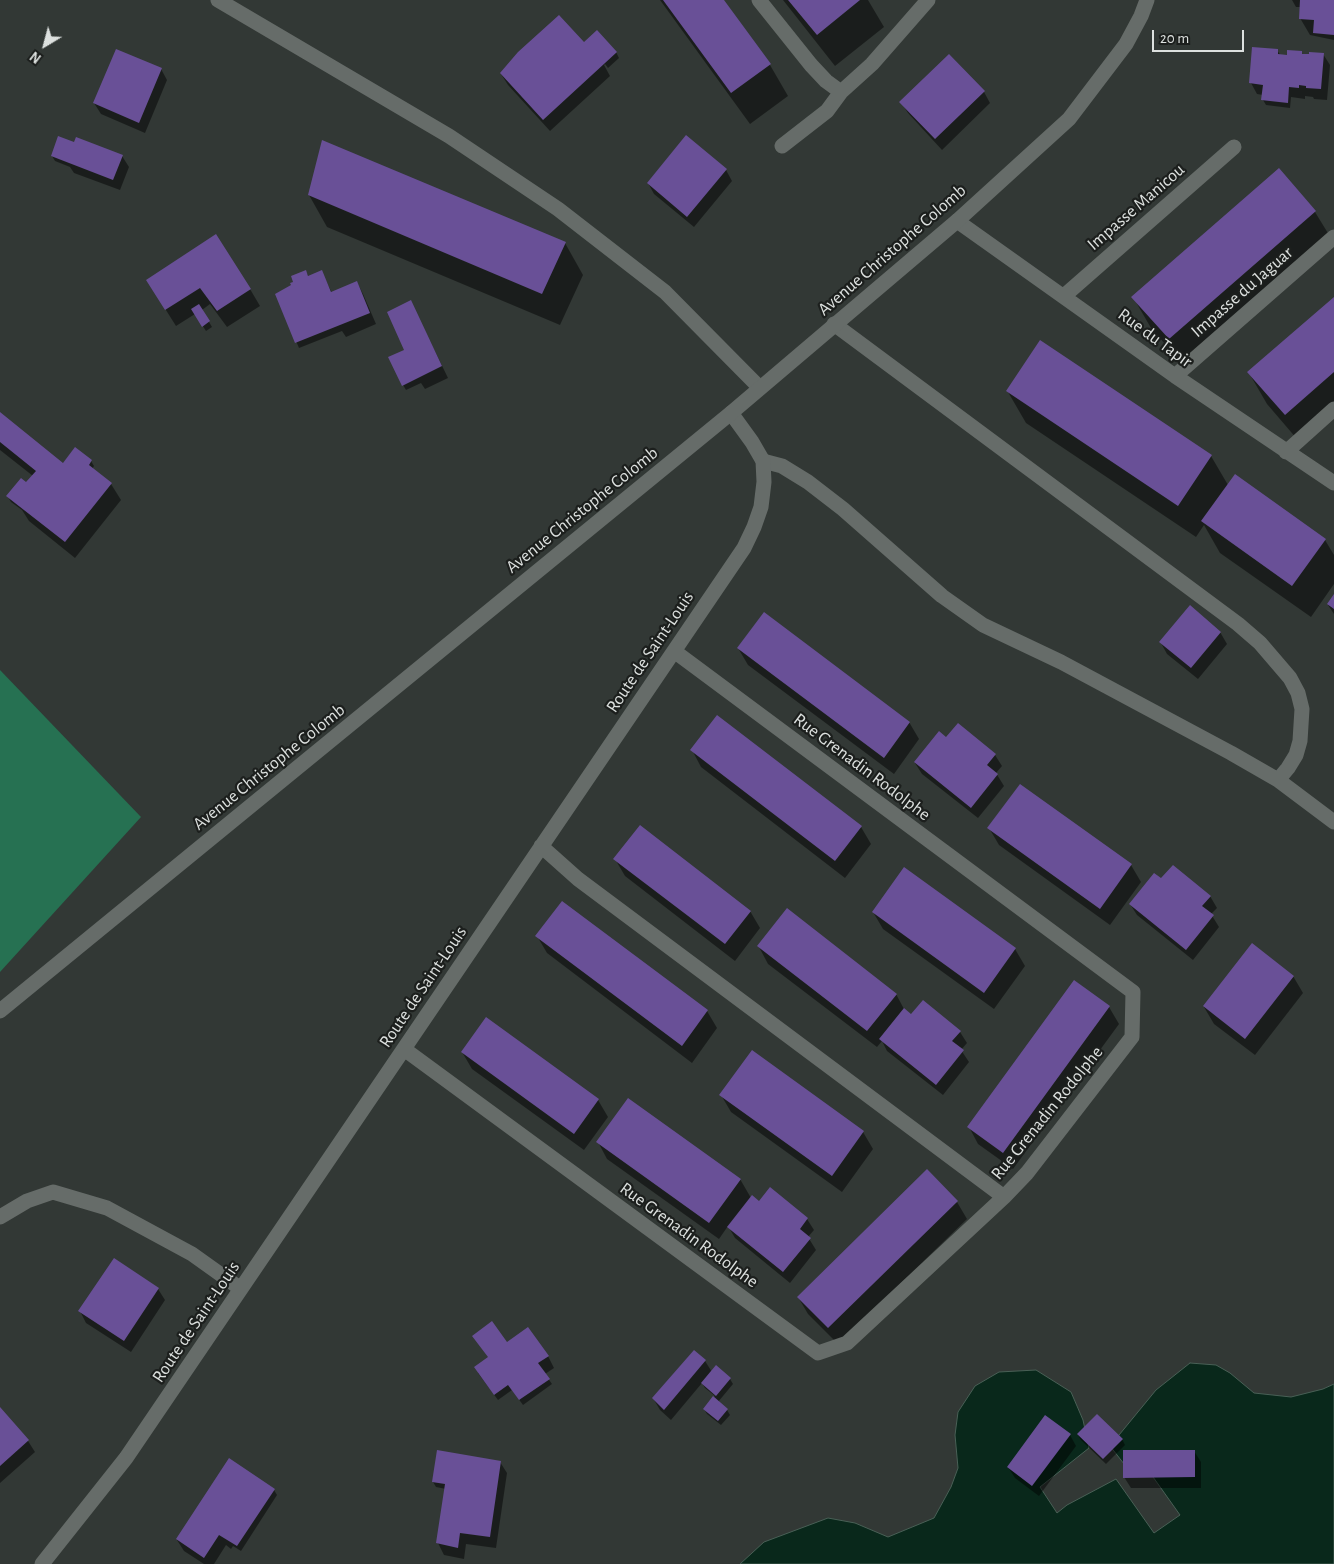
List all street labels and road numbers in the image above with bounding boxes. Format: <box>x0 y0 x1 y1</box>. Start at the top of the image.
street label: Impasse Manicou <box>1083 159 1189 255</box>
street label: Avenue Christophe Colomb <box>813 180 971 320</box>
street label: Impasse du Jaguar <box>1187 242 1297 342</box>
street label: Rue du Tapir <box>1114 304 1196 372</box>
street label: Avenue Christophe Colomb <box>502 442 662 578</box>
street label: Route de Saint-Louis <box>601 587 699 717</box>
street label: Avenue Christophe Colomb <box>189 699 349 835</box>
street label: Rue Grenadin Rodolphe <box>789 709 935 825</box>
street label: Route de Saint-Louis <box>374 922 472 1052</box>
street label: Rue Grenadin Rodolphe <box>986 1042 1108 1184</box>
street label: Rue Grenadin Rodolphe <box>616 1178 762 1292</box>
street label: Route de Saint-Louis <box>147 1257 245 1387</box>

